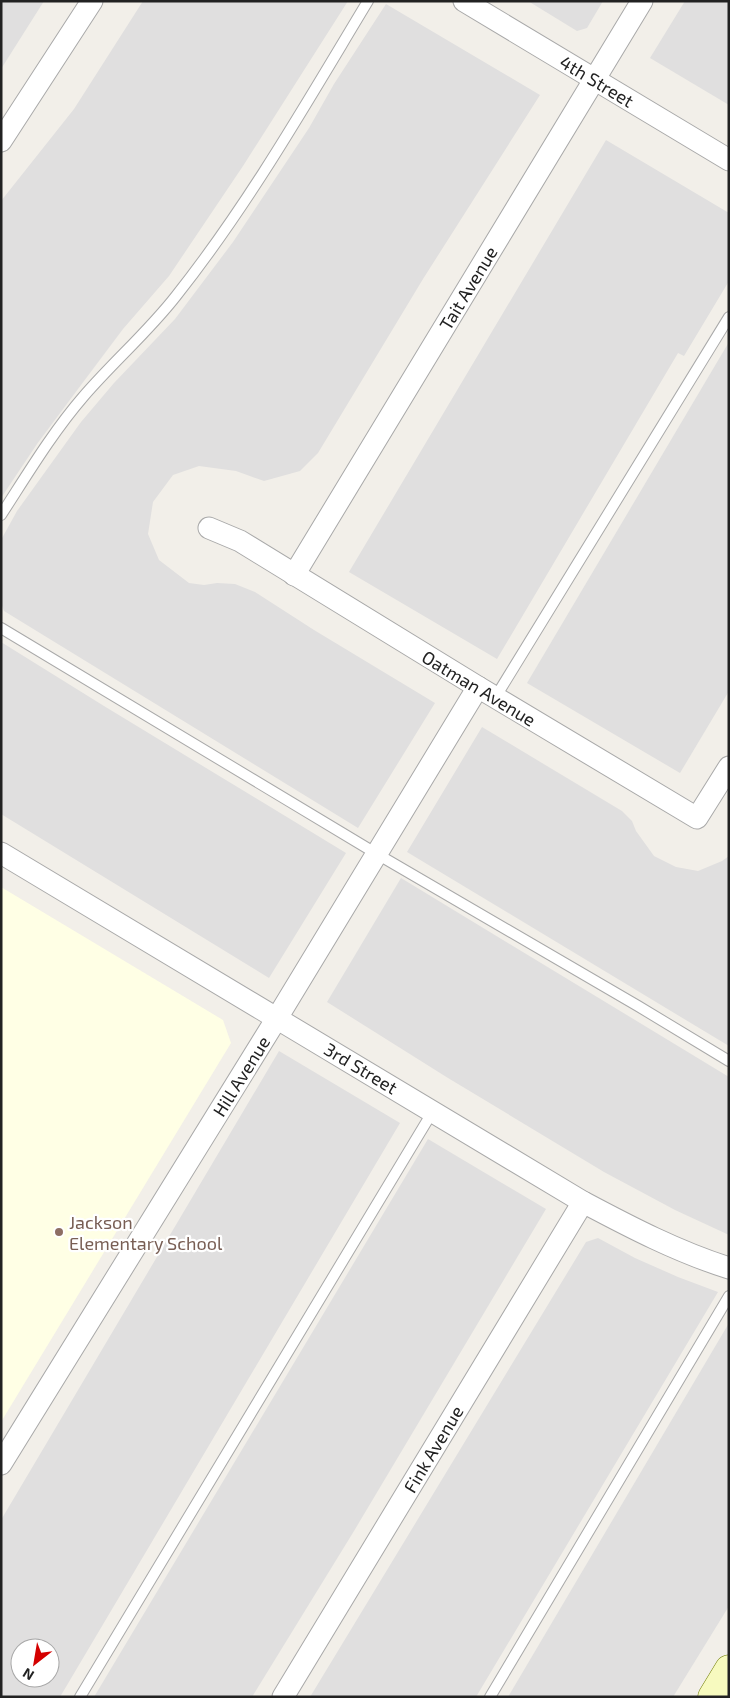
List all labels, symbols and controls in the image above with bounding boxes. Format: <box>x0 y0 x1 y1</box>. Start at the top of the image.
street label: 4th Street <box>556 50 638 112</box>
street label: Tait Avenue <box>434 242 502 334</box>
street label: Oatman Avenue <box>418 645 540 731</box>
street label: Hill Avenue <box>208 1032 274 1120</box>
street label: 3rd Street <box>320 1038 402 1098</box>
place label: Jackson Elementary School <box>69 1211 223 1254</box>
marker: Jackson Elementary School <box>53 1226 65 1238</box>
street label: Fink Avenue <box>398 1402 468 1496</box>
north arrow <box>10 1638 60 1688</box>
text: N <box>19 1665 37 1684</box>

